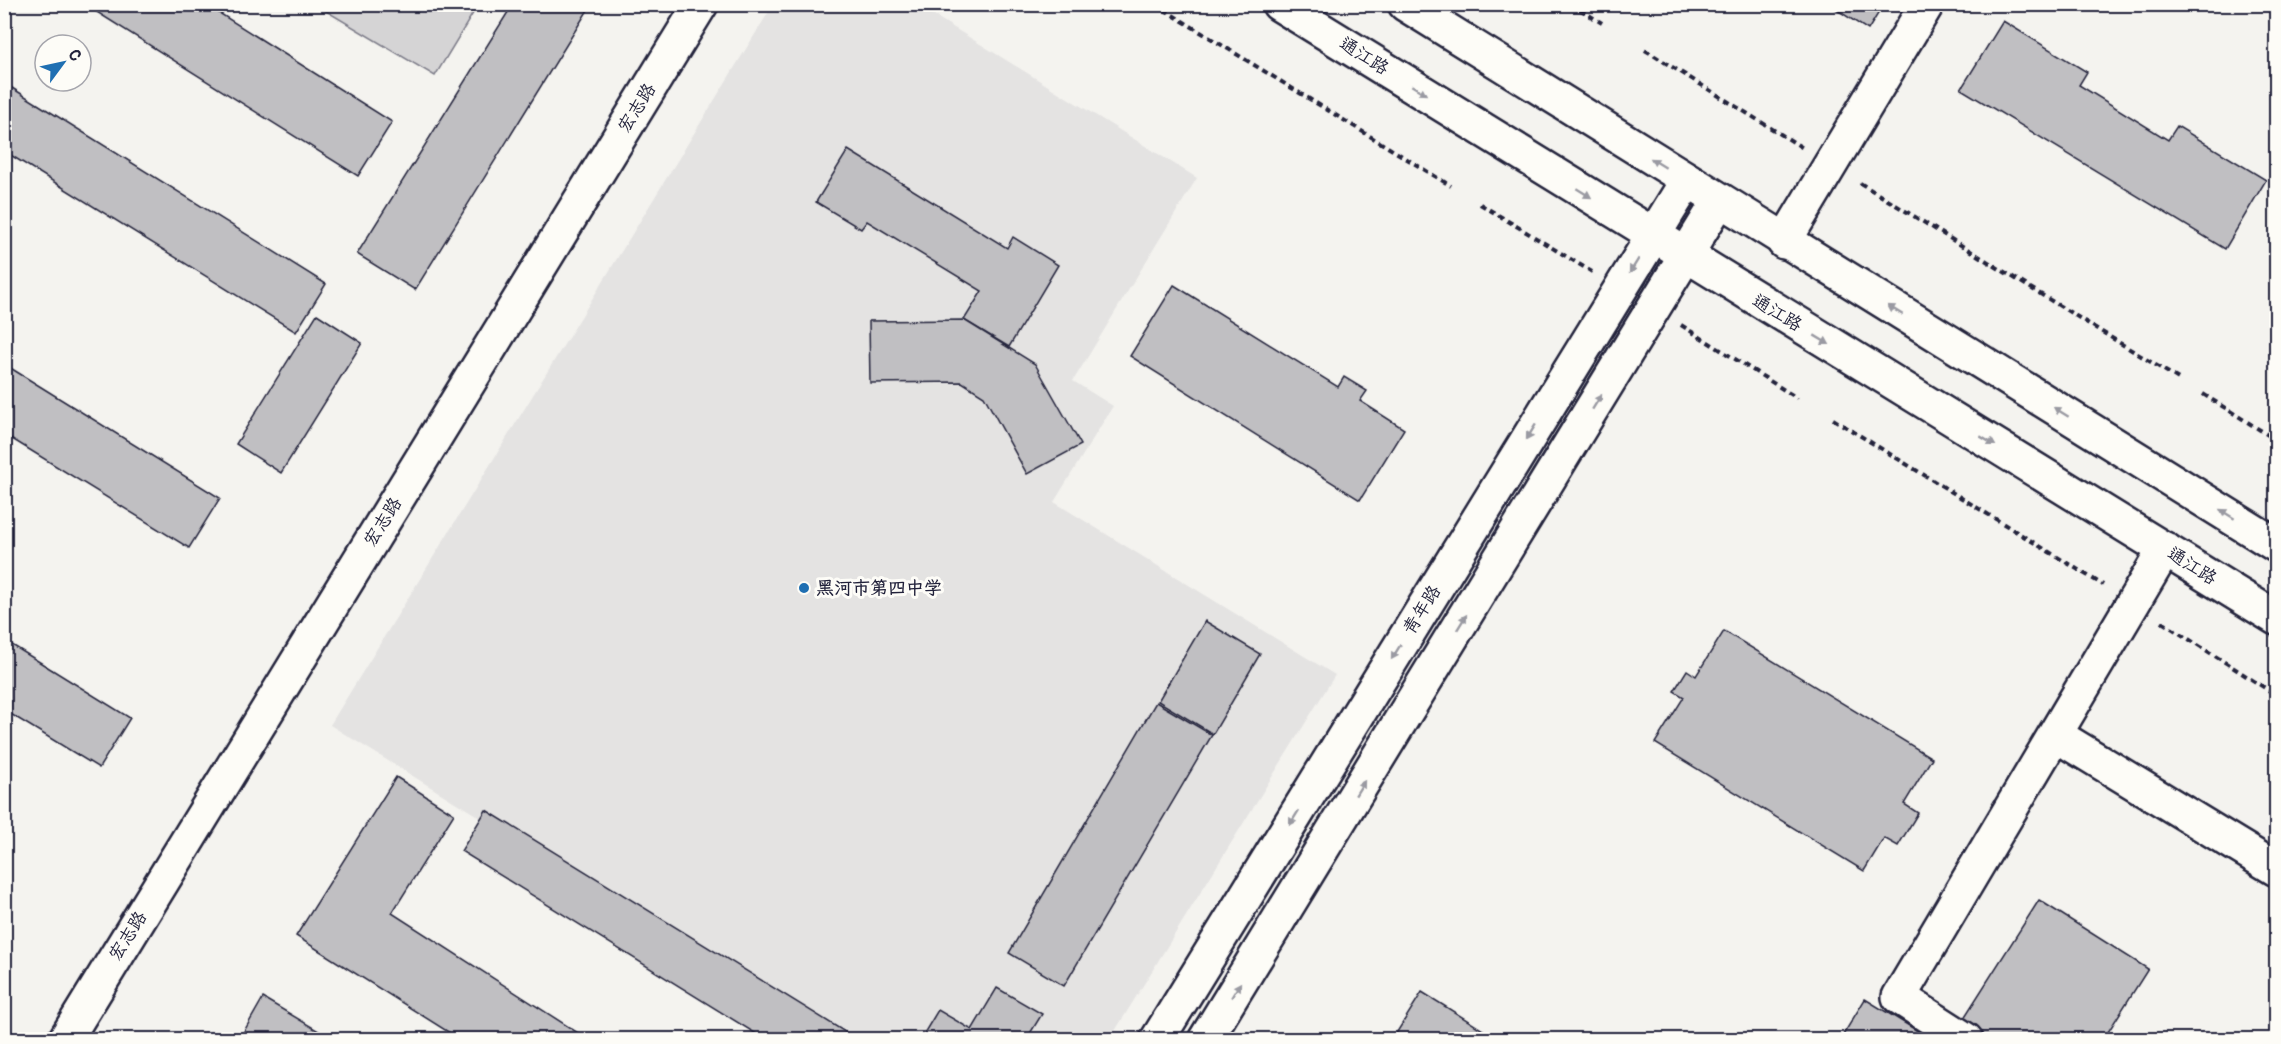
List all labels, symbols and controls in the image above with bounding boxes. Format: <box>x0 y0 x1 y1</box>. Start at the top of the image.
street label: 通江路 <box>1335 32 1393 80</box>
north arrow <box>33 33 93 93</box>
text: С <box>64 46 86 65</box>
street label: 宏志路 <box>613 79 661 137</box>
one-way arrow <box>1411 85 1427 96</box>
one-way arrow <box>1649 157 1666 168</box>
one-way arrow <box>1576 187 1592 198</box>
one-way arrow <box>1628 258 1639 274</box>
street label: 通江路 <box>1748 289 1806 337</box>
one-way arrow <box>1887 304 1903 315</box>
one-way arrow <box>1814 334 1830 345</box>
one-way arrow <box>1592 394 1603 410</box>
one-way arrow <box>2053 406 2069 417</box>
one-way arrow <box>1526 424 1537 440</box>
one-way arrow <box>1980 436 1996 447</box>
street label: 宏志路 <box>359 493 407 551</box>
one-way arrow <box>2219 509 2235 520</box>
street label: 通江路 <box>2163 542 2221 590</box>
place label: 黑河市第四中学 <box>816 577 942 600</box>
marker: 黑河市第四中学 <box>797 581 811 595</box>
street label: 青年路 <box>1398 581 1446 639</box>
one-way arrow <box>1457 614 1468 630</box>
one-way arrow <box>1390 644 1401 660</box>
one-way arrow <box>1354 780 1365 796</box>
one-way arrow <box>1288 810 1299 826</box>
street label: 宏志路 <box>104 907 152 965</box>
one-way arrow <box>1230 982 1241 998</box>

